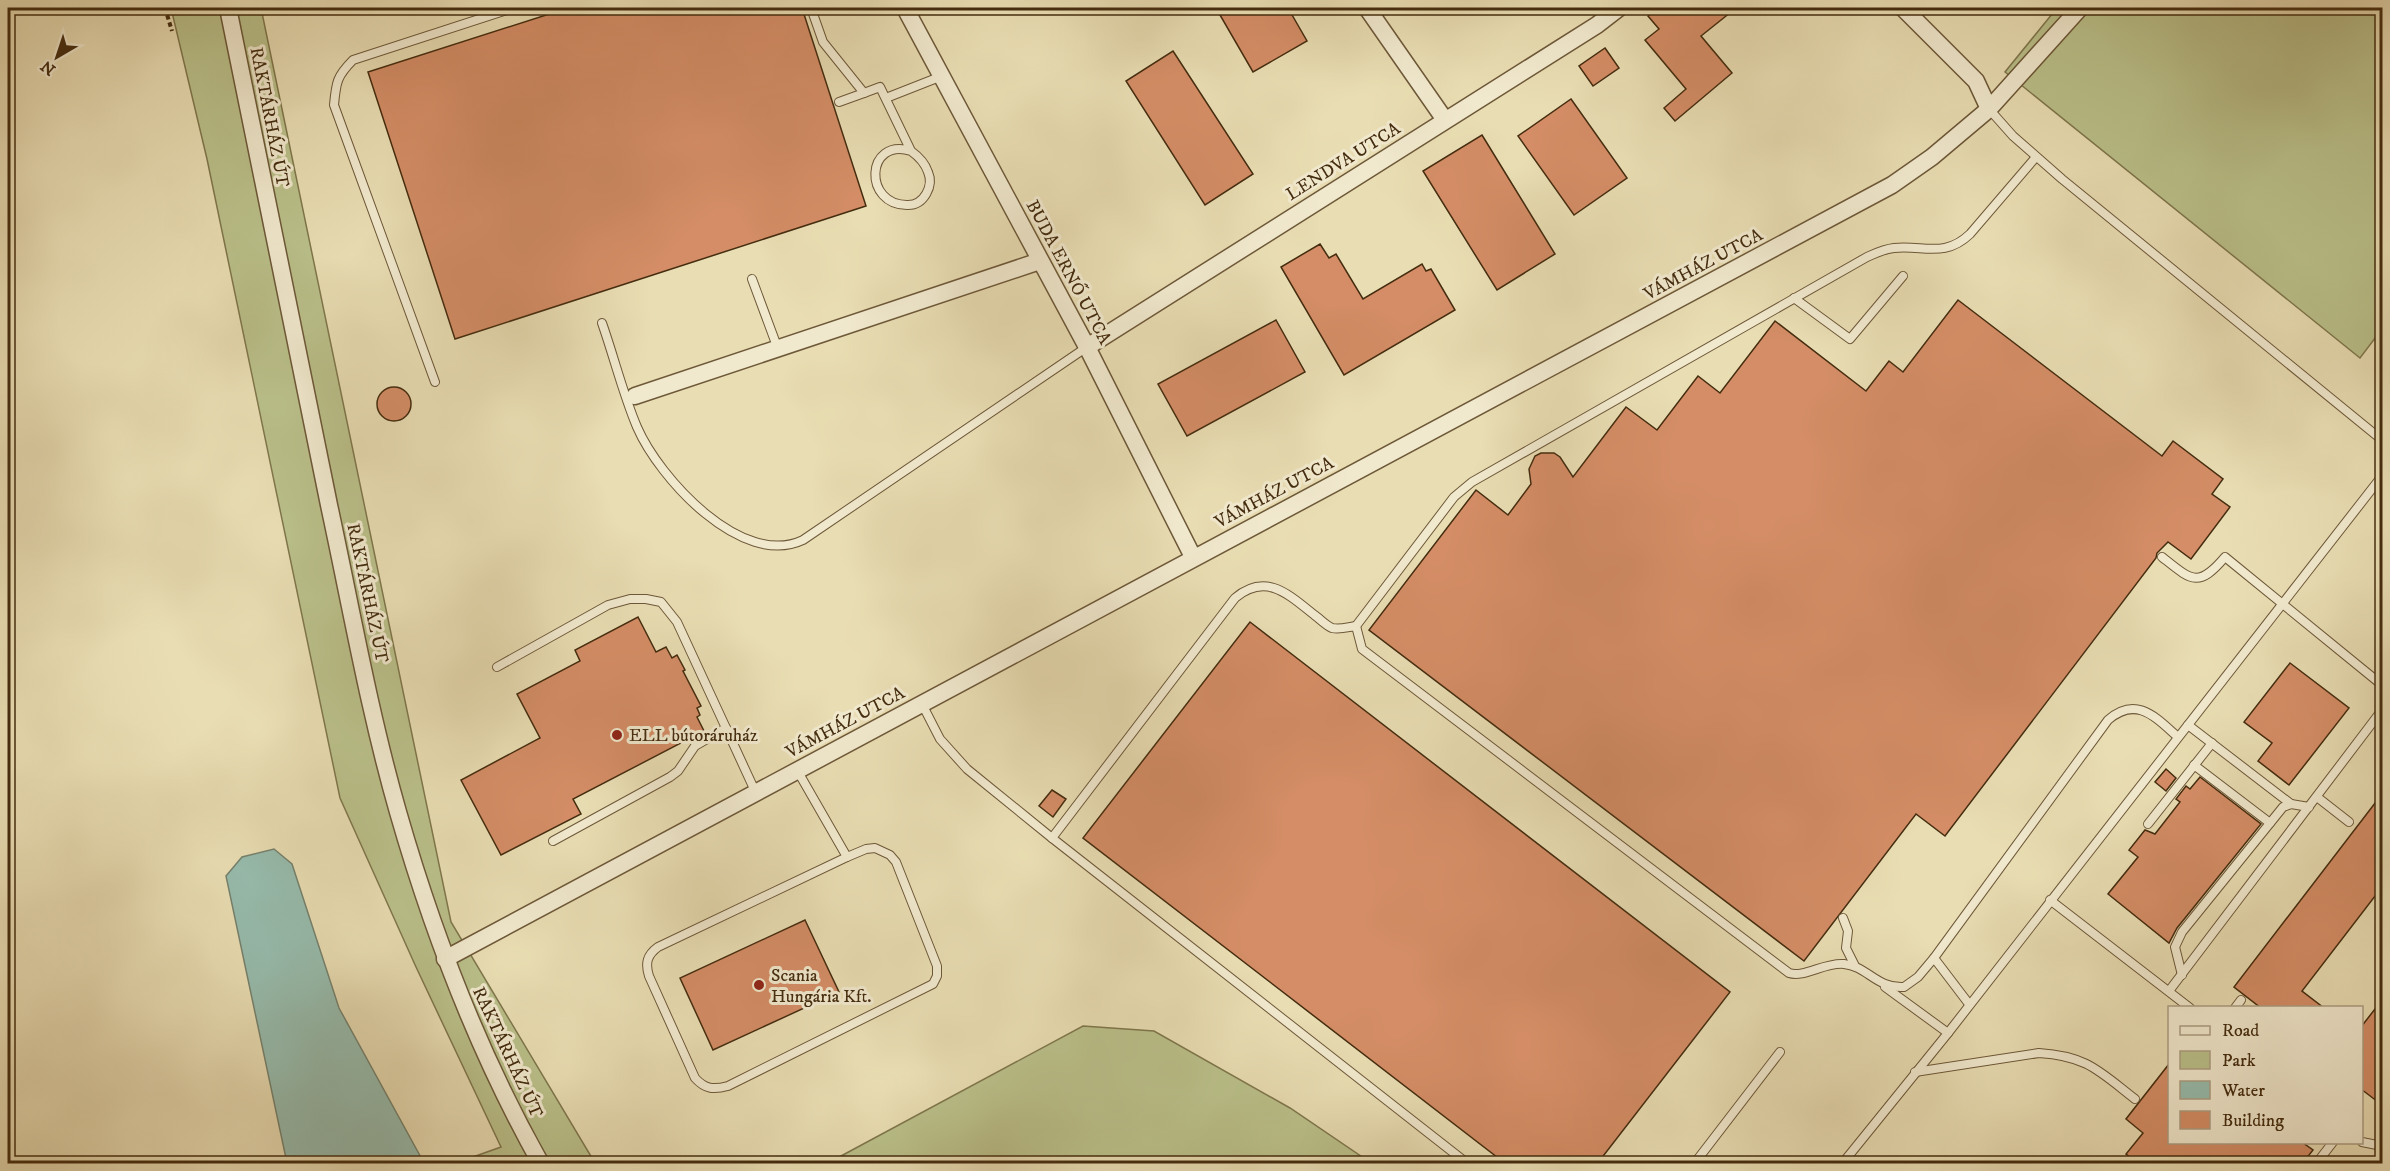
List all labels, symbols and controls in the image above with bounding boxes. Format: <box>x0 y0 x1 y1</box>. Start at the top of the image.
north arrow <box>27 27 87 87</box>
street label: RAKTÁRHÁZ ÚT <box>245 45 294 189</box>
text: N <box>37 56 60 80</box>
street label: LENDVA UTCA <box>1282 118 1405 206</box>
street label: BUDA ERNŐ UTCA <box>1021 196 1117 349</box>
street label: VÁMHÁZ UTCA <box>1639 223 1767 306</box>
street label: VÁMHÁZ UTCA <box>1210 451 1338 534</box>
street label: RAKTÁRHÁZ ÚT <box>341 521 394 665</box>
street label: VÁMHÁZ UTCA <box>781 681 909 764</box>
place label: ELL bútoráruház <box>629 725 758 747</box>
marker: ELL bútoráruház <box>610 728 624 742</box>
place label: Scania Hungária Kft. <box>771 965 872 1008</box>
marker: Scania Hungária Kft. <box>752 978 766 992</box>
street label: RAKTÁRHÁZ ÚT <box>467 983 548 1122</box>
legend <box>2168 1006 2363 1144</box>
text: Road <box>2222 1020 2259 1042</box>
text: Park <box>2222 1050 2256 1072</box>
text: Water <box>2221 1080 2265 1102</box>
text: Building <box>2222 1110 2284 1132</box>

